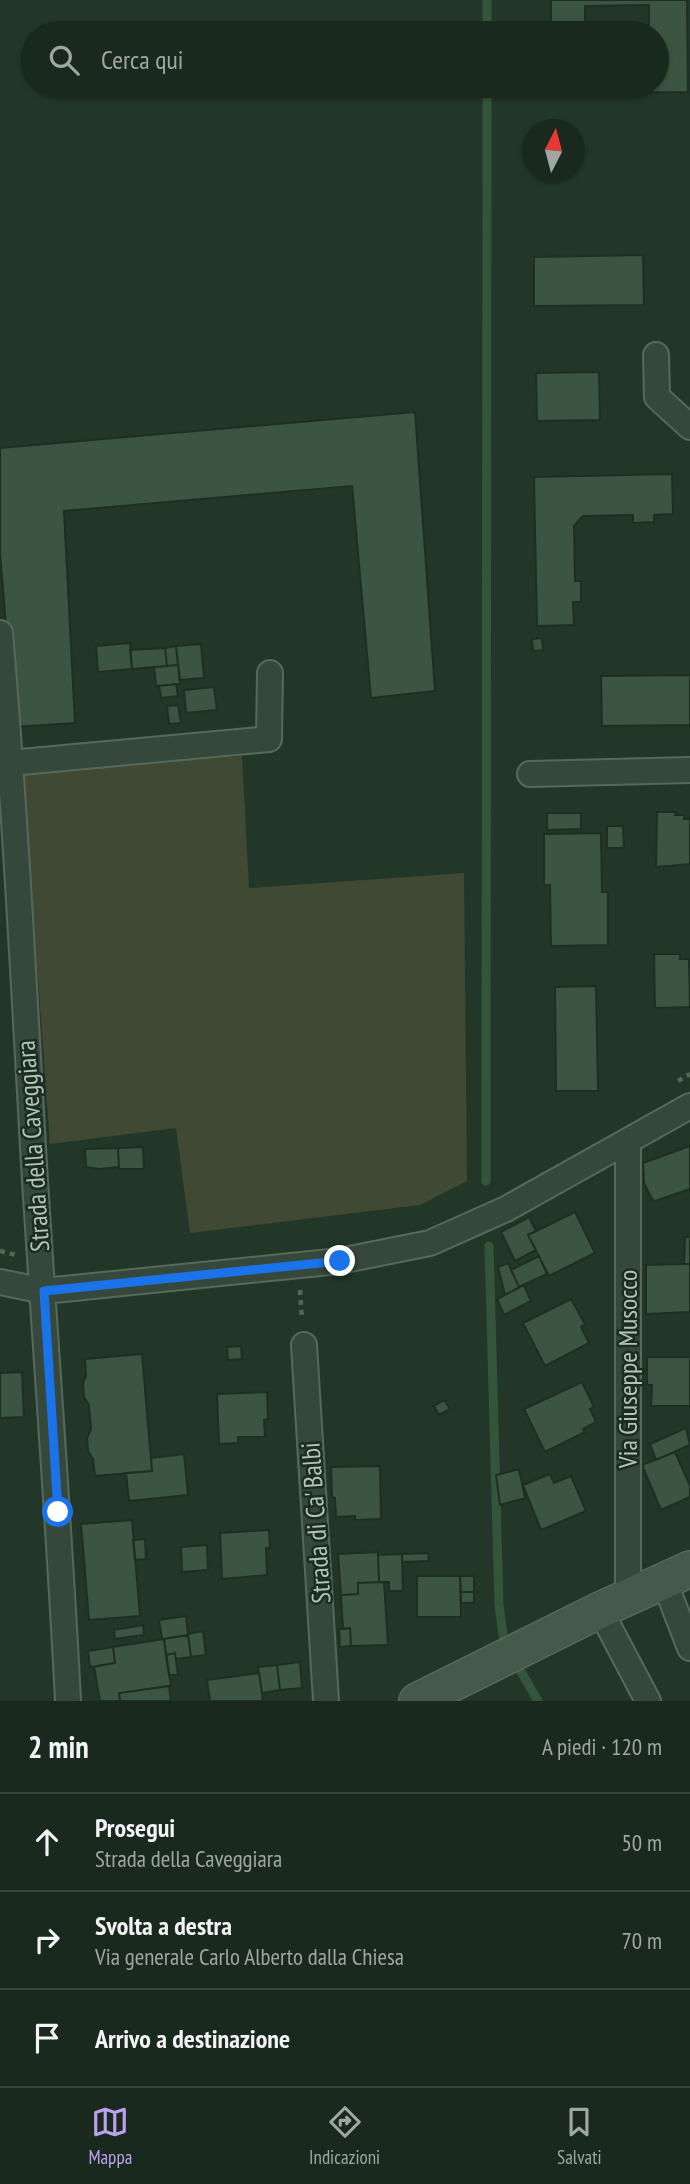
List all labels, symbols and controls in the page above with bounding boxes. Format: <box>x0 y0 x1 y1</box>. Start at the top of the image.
search box <box>21 21 669 98</box>
icon: search <box>45 41 83 79</box>
text: Cerca qui <box>101 43 183 76</box>
north arrow <box>522 119 585 182</box>
street label: Strada della Caveggiara <box>9 1039 56 1253</box>
route end <box>324 1245 355 1276</box>
street label: Via Giuseppe Musocco <box>611 1270 644 1469</box>
street label: Strada di Ca' Balbi <box>293 1441 338 1605</box>
route start <box>42 1496 73 1527</box>
text: 2 min <box>28 1727 89 1766</box>
text: A piedi · 120 m <box>542 1732 662 1761</box>
text: Prosegui <box>95 1811 175 1844</box>
icon: ahead <box>28 1823 66 1861</box>
text: 50 m <box>621 1828 662 1857</box>
text: Strada della Caveggiara <box>95 1844 282 1873</box>
text: Svolta a destra <box>95 1909 232 1942</box>
icon: right <box>28 1921 66 1959</box>
text: 70 m <box>621 1926 662 1955</box>
text: Via generale Carlo Alberto dalla Chiesa <box>95 1942 404 1971</box>
icon: arrive <box>28 2019 66 2057</box>
text: Arrivo a destinazione <box>95 2022 290 2055</box>
tab: Mappa <box>88 2103 132 2169</box>
tab: Indicazioni <box>309 2103 380 2169</box>
tab: Salvati <box>557 2103 602 2169</box>

